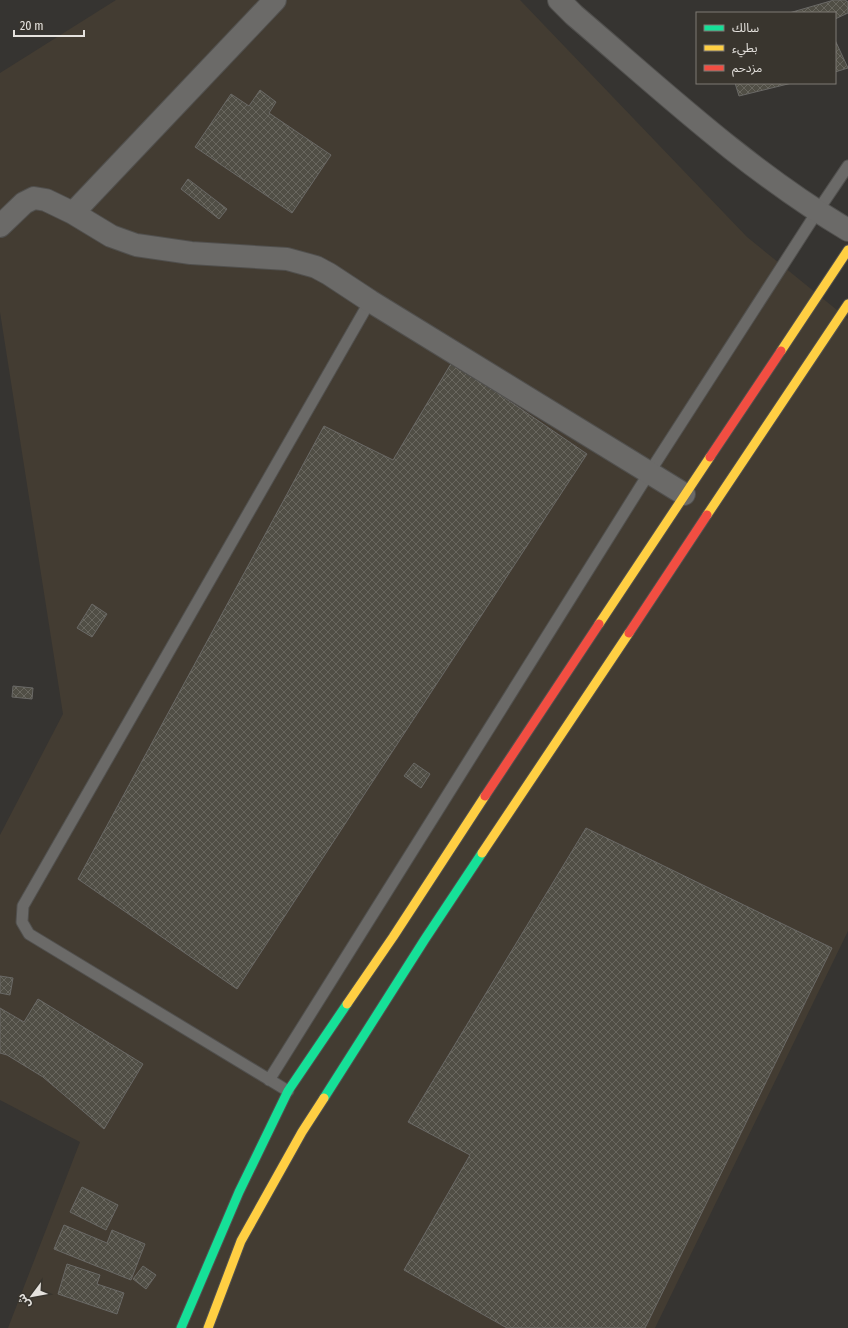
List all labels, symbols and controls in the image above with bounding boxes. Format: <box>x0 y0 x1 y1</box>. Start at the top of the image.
scale bar <box>14 12 84 38</box>
legend <box>696 12 836 84</box>
text: 20 m <box>20 19 44 33</box>
text: سالك <box>732 21 759 35</box>
text: بطيء <box>732 41 758 58</box>
text: مزدحم <box>732 61 762 77</box>
north arrow <box>12 1276 52 1316</box>
text: ش <box>14 1291 33 1311</box>

